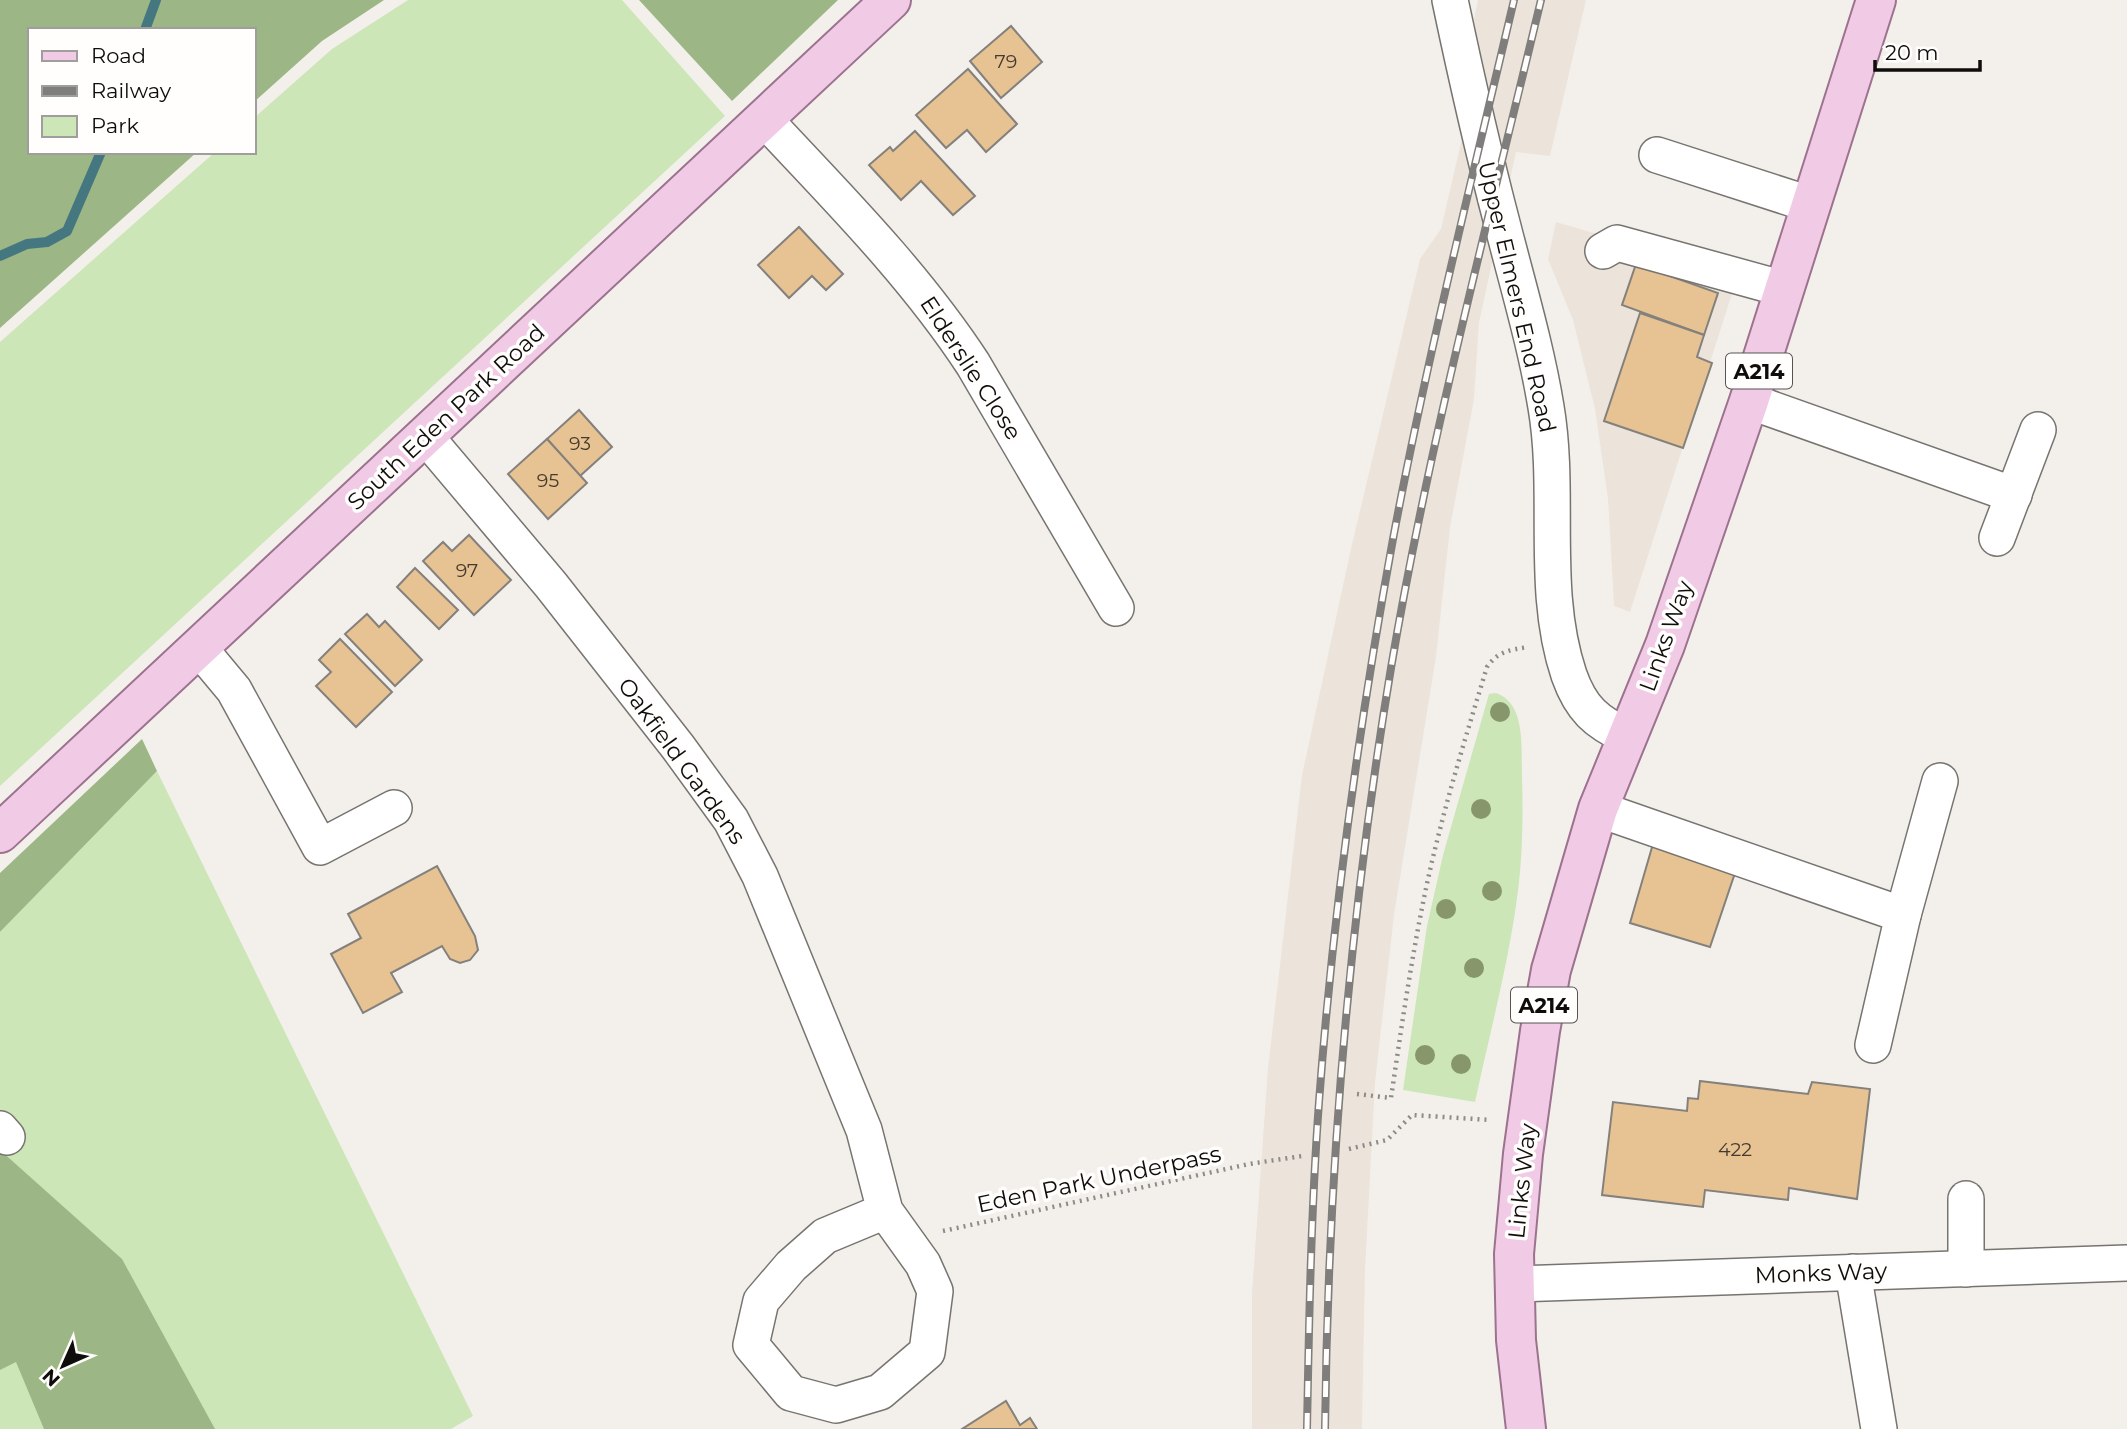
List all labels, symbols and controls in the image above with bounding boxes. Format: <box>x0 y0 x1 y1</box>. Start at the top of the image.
legend <box>28 28 256 154</box>
scale bar <box>1875 28 1980 72</box>
text: 20 m <box>1885 40 1939 65</box>
text: Road <box>91 43 146 68</box>
house number: 79 <box>995 50 1017 73</box>
text: Railway <box>91 78 172 103</box>
text: Park <box>91 113 139 138</box>
street label: Upper Elmers End Road <box>1472 159 1562 435</box>
street label: Elderslie Close <box>914 291 1028 445</box>
street label: South Eden Park Road <box>341 318 551 516</box>
road number: A214 <box>1726 354 1792 388</box>
house number: 93 <box>569 432 591 455</box>
house number: 95 <box>537 469 559 492</box>
house number: 97 <box>456 559 478 582</box>
street label: Links Way <box>1633 576 1699 695</box>
street label: Oakfield Gardens <box>612 672 752 850</box>
road number: A214 <box>1511 988 1577 1023</box>
street label: Links Way <box>1502 1121 1542 1240</box>
house number: 422 <box>1718 1138 1752 1161</box>
street label: Eden Park Underpass <box>974 1139 1224 1219</box>
street label: Monks Way <box>1754 1257 1888 1289</box>
north arrow <box>28 1331 98 1401</box>
text: N <box>38 1364 65 1391</box>

